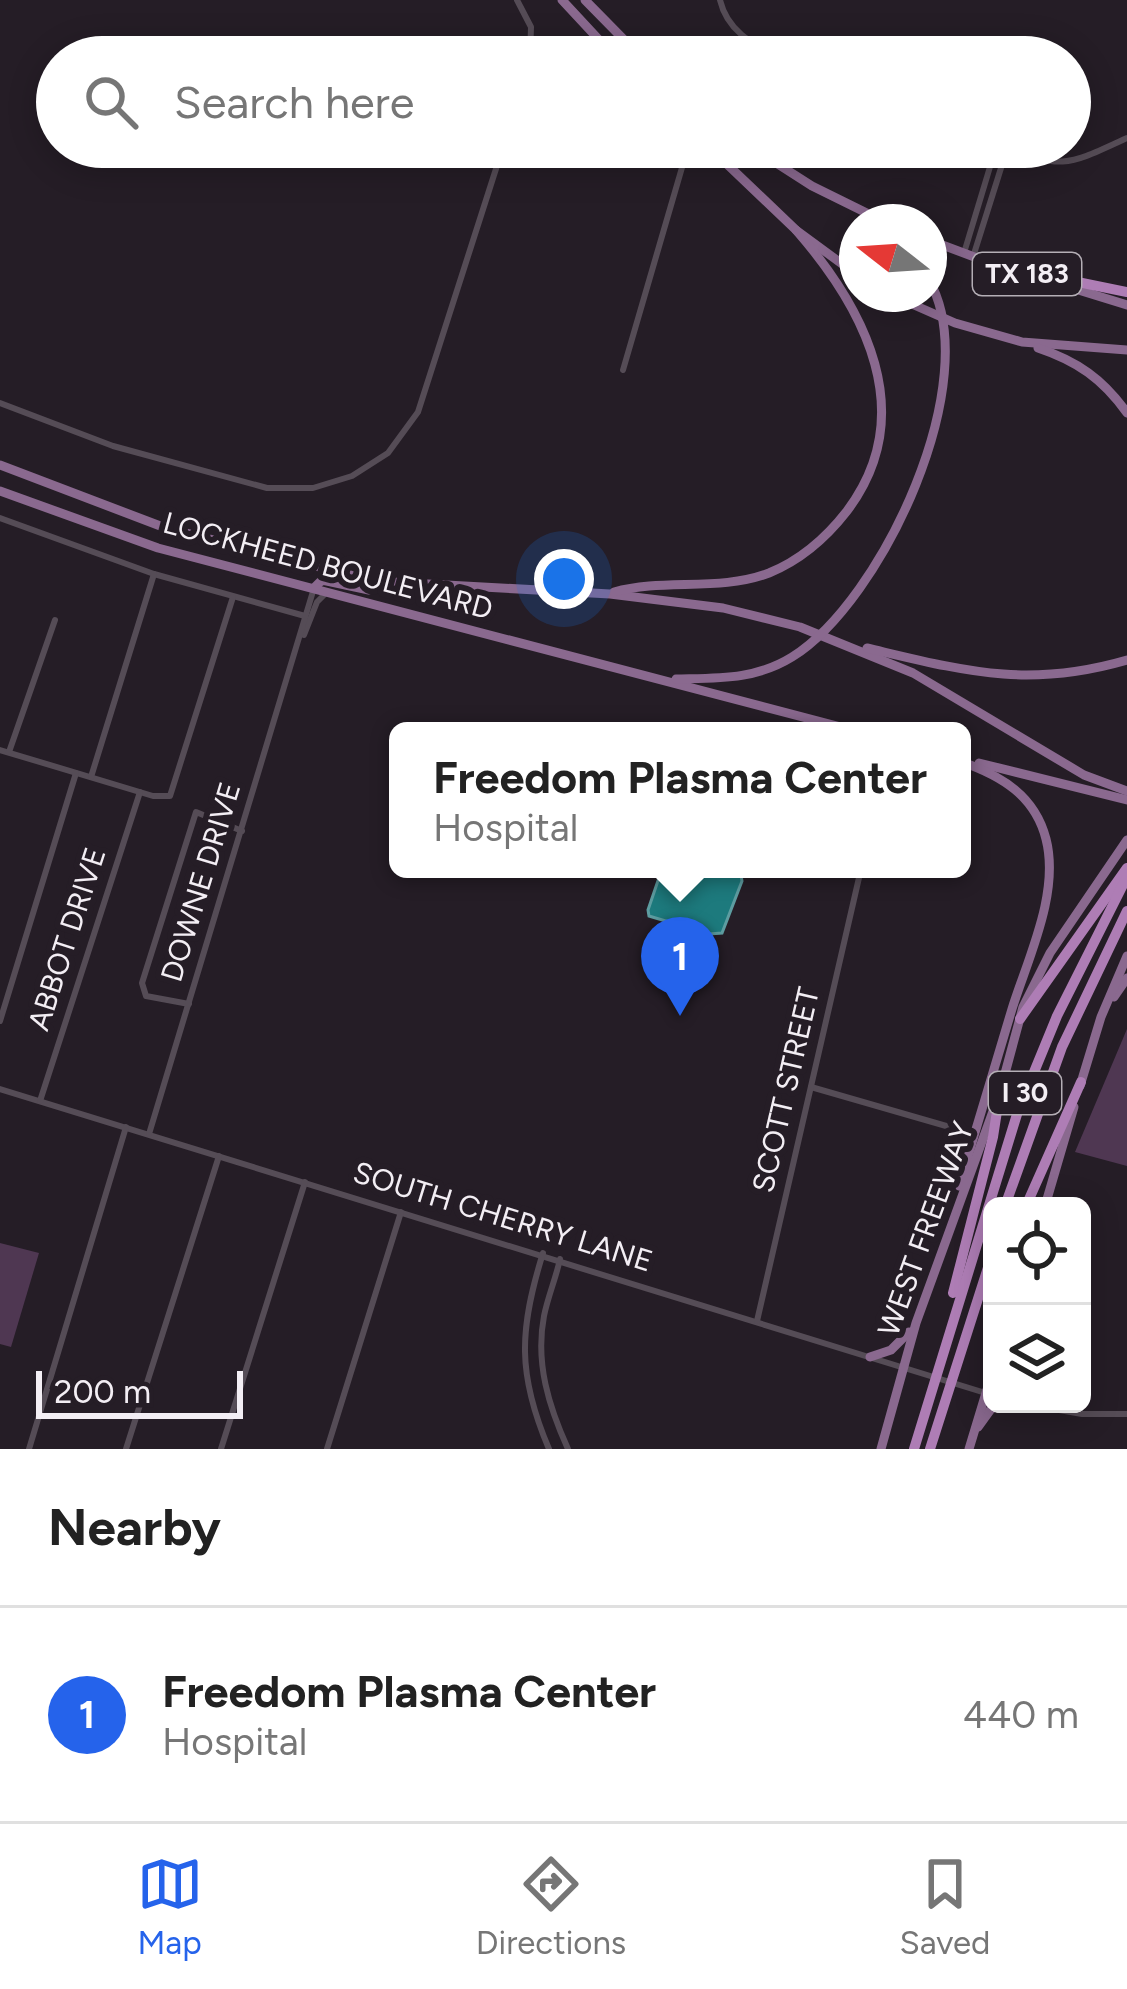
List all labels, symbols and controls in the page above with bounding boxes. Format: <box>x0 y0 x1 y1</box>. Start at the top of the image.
search box <box>36 36 1091 168</box>
icon: search <box>78 69 144 135</box>
text: Search here <box>174 75 414 129</box>
north arrow <box>839 204 947 312</box>
road number: TX 183 <box>973 253 1081 295</box>
street label: LOCKHEED BOULEVARD <box>159 504 497 627</box>
your location <box>534 549 594 609</box>
popup <box>389 722 971 878</box>
text: Freedom Plasma Center <box>433 750 927 804</box>
street label: DOWNE DRIVE <box>153 777 248 986</box>
text: Hospital <box>433 804 578 851</box>
street label: ABBOT DRIVE <box>20 843 113 1035</box>
pin: 1 <box>641 917 719 1016</box>
street label: SCOTT STREET <box>744 983 827 1196</box>
road number: I 30 <box>989 1072 1061 1114</box>
street label: WEST FREEWAY <box>870 1117 981 1341</box>
street label: SOUTH CHERRY LANE <box>349 1153 657 1280</box>
map controls <box>983 1197 1091 1413</box>
button: locate <box>983 1197 1091 1305</box>
button: layers <box>983 1305 1091 1413</box>
scale bar <box>36 1365 243 1418</box>
text: 200 m <box>54 1372 151 1411</box>
text: Nearby <box>48 1497 221 1558</box>
text: Freedom Plasma Center <box>162 1664 656 1718</box>
text: 1 <box>79 1691 95 1738</box>
text: 440 m <box>963 1691 1079 1738</box>
text: Hospital <box>162 1718 307 1765</box>
tab: Map <box>137 1851 203 1962</box>
tab: Directions <box>476 1851 626 1962</box>
tab: Saved <box>899 1851 990 1962</box>

